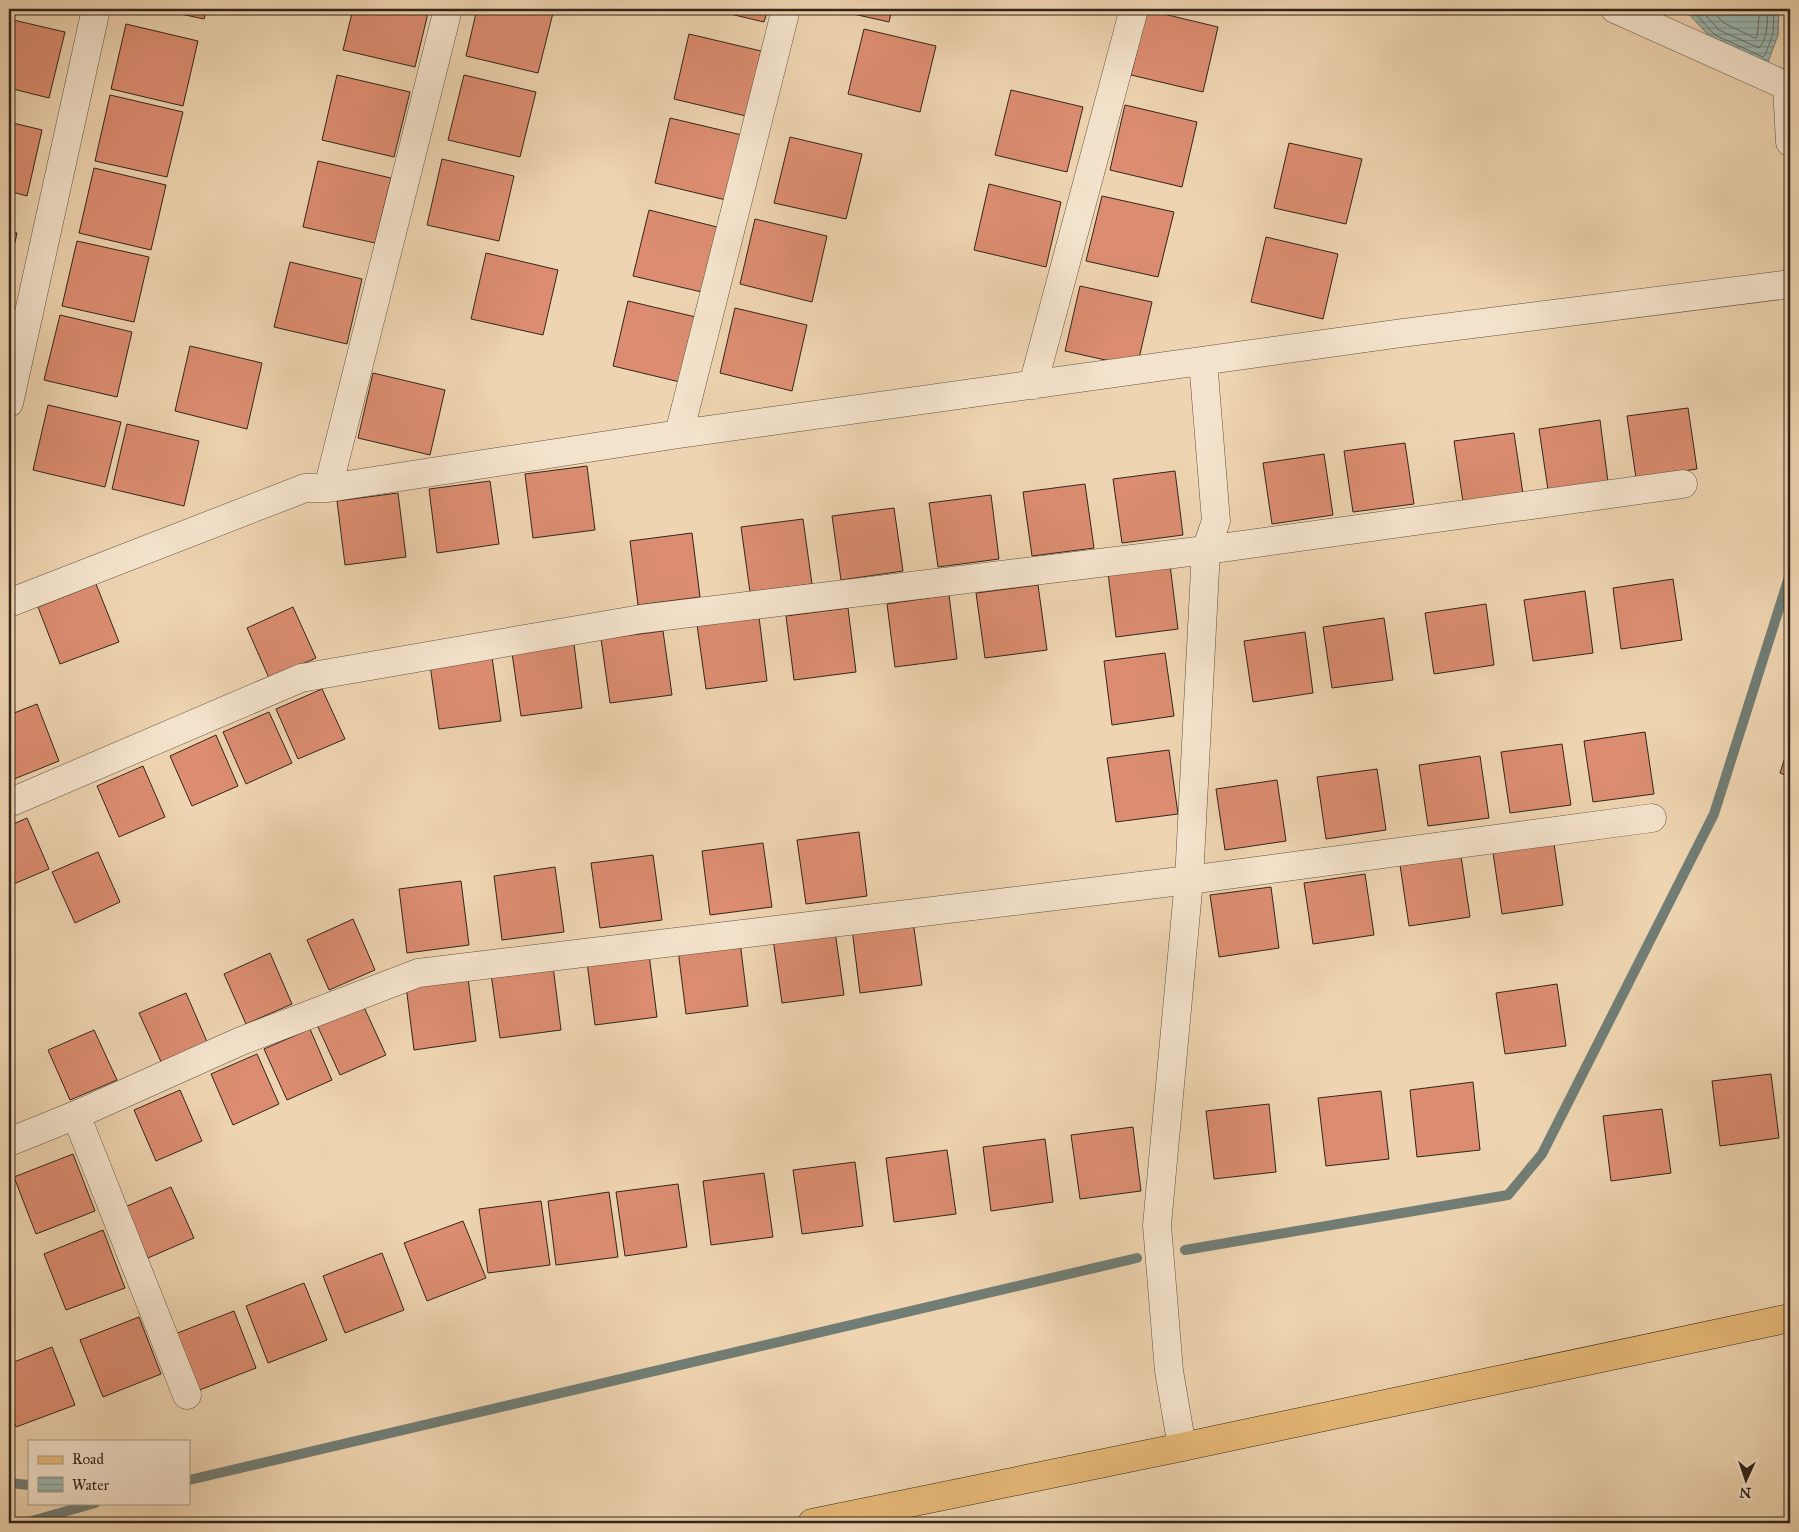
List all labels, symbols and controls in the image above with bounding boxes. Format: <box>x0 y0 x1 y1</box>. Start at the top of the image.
legend <box>28 1440 190 1504</box>
text: Road <box>72 1450 104 1468</box>
north arrow <box>1722 1454 1772 1504</box>
text: Water <box>72 1476 109 1494</box>
text: N <box>1739 1484 1752 1501</box>

